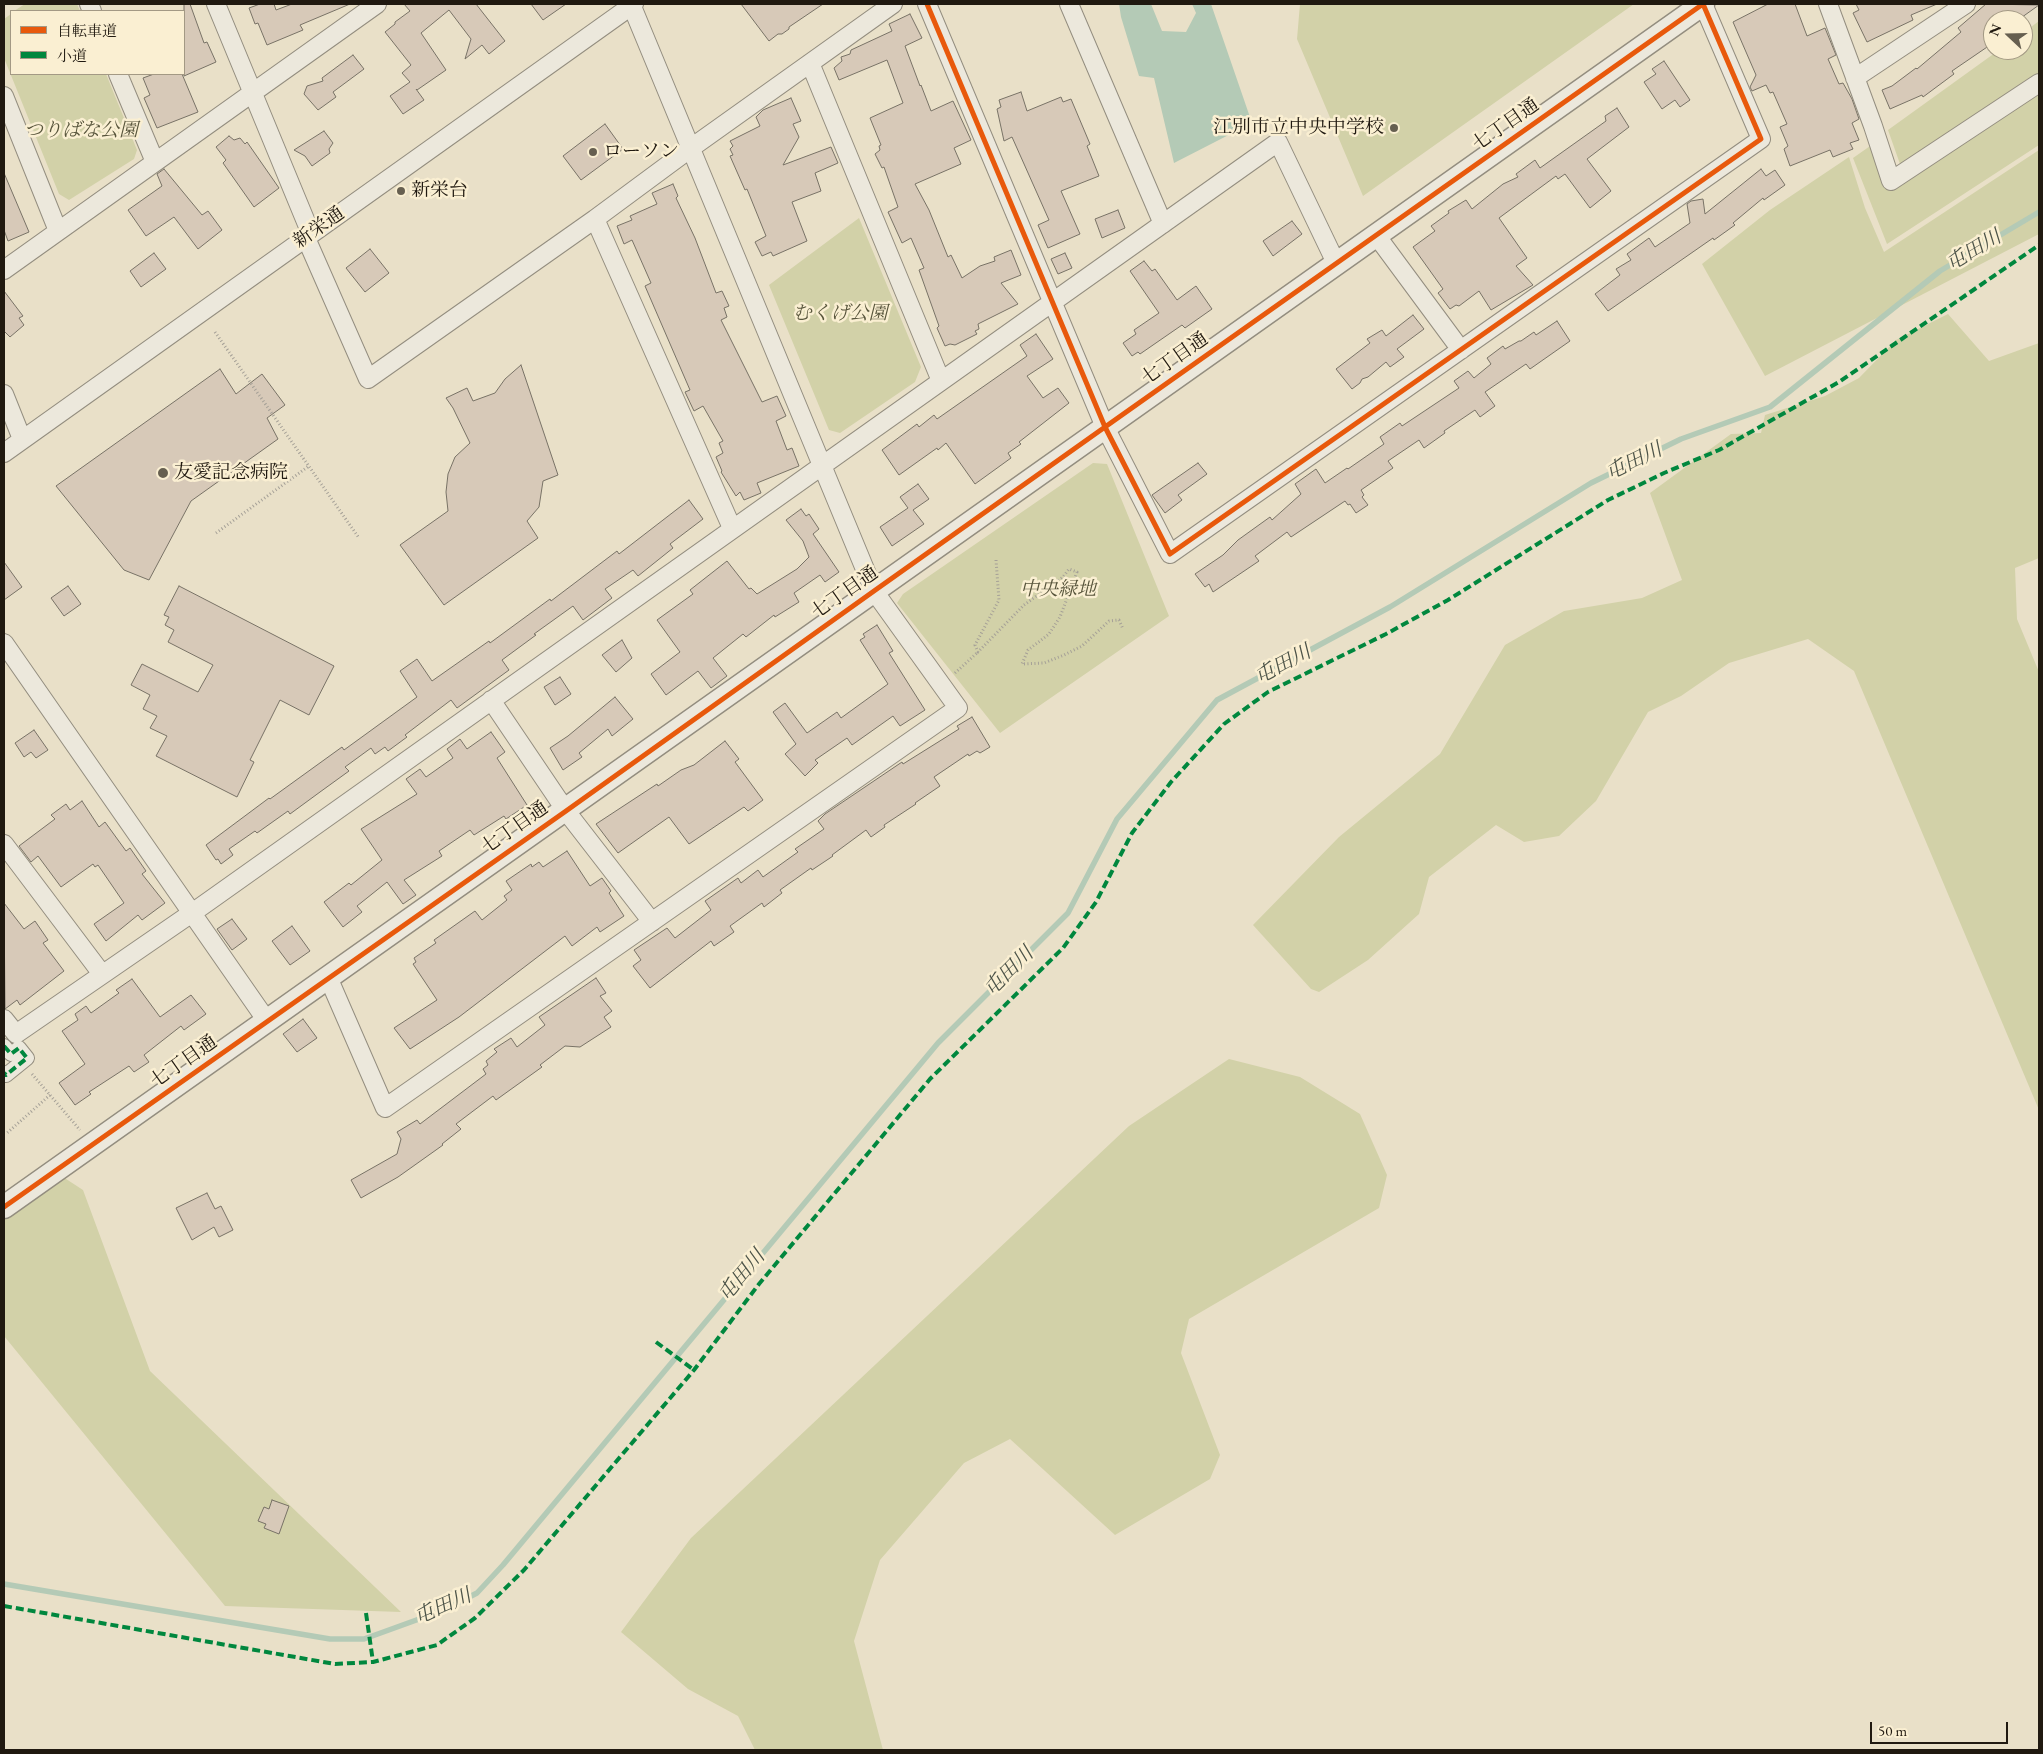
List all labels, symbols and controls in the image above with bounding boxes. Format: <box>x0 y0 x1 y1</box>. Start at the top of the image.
legend <box>10 10 185 75</box>
north arrow <box>1983 10 2033 60</box>
text: 自転車道 <box>57 21 117 40</box>
text: N <box>1984 21 2005 39</box>
text: 小道 <box>57 46 87 65</box>
street label: 七丁目通 <box>1468 94 1544 156</box>
place label: 江別市立中央中学校 <box>1213 117 1384 139</box>
park label: つりばな公園 <box>24 120 138 142</box>
marker: 江別市立中央中学校 <box>1388 122 1400 134</box>
place label: ローソン <box>603 141 679 163</box>
marker: ローソン <box>587 146 599 158</box>
place label: 新栄台 <box>411 180 468 202</box>
marker: 新栄台 <box>395 185 407 197</box>
street label: 新栄通 <box>289 202 349 254</box>
water label: 屯田川 <box>1942 225 2006 277</box>
park label: むくげ公園 <box>793 303 887 325</box>
street label: 七丁目通 <box>1137 328 1213 390</box>
water label: 屯田川 <box>1602 438 1666 486</box>
place label: 友愛記念病院 <box>174 462 288 484</box>
marker: 友愛記念病院 <box>156 466 170 480</box>
street label: 七丁目通 <box>807 562 883 624</box>
park label: 中央緑地 <box>1020 579 1096 601</box>
water label: 屯田川 <box>1251 640 1315 690</box>
street label: 七丁目通 <box>477 797 553 859</box>
water label: 屯田川 <box>979 942 1039 1002</box>
street label: 七丁目通 <box>146 1031 222 1093</box>
water label: 屯田川 <box>714 1245 770 1307</box>
water label: 屯田川 <box>411 1584 475 1630</box>
scale bar <box>1873 1712 2010 1744</box>
text: 50 m <box>1878 1721 1907 1740</box>

